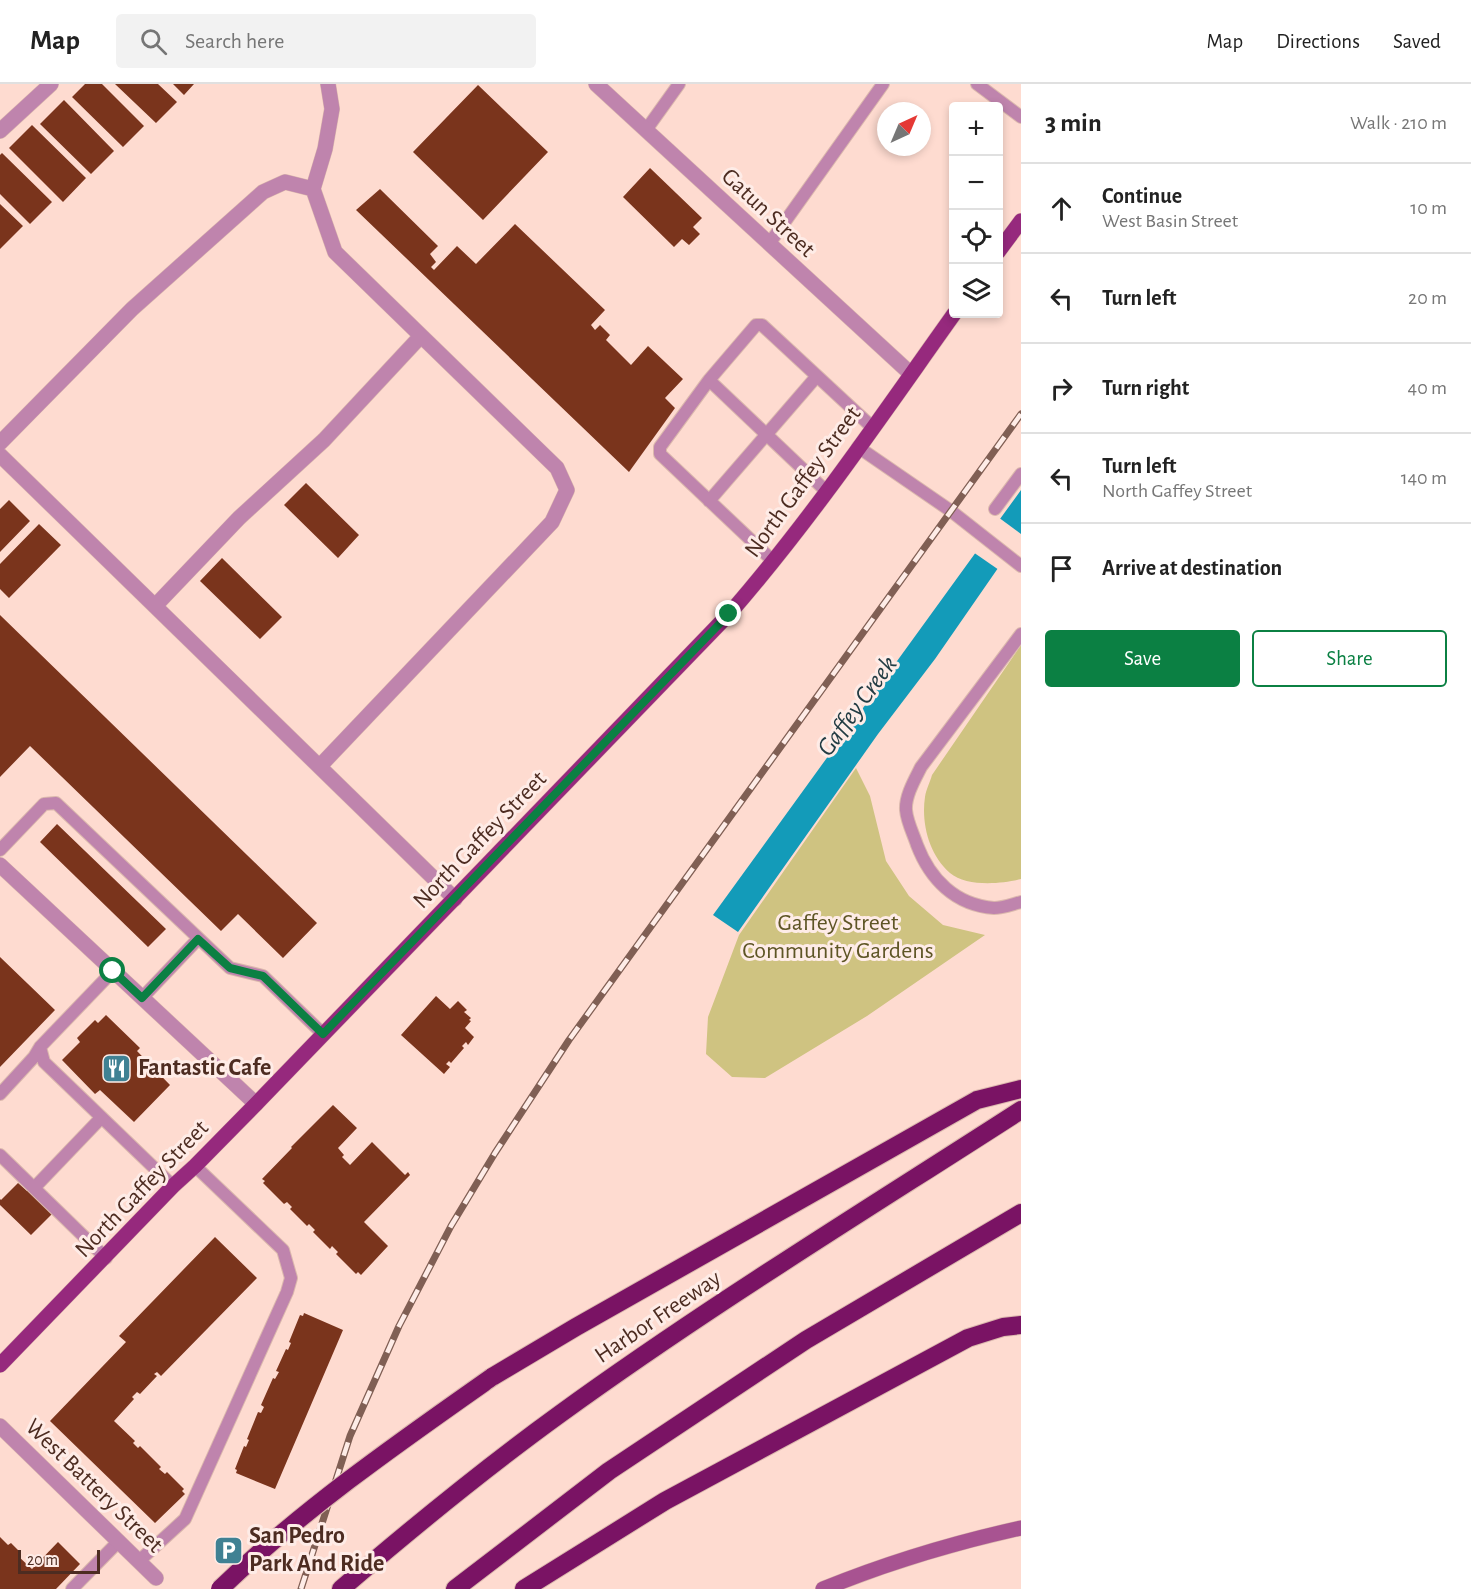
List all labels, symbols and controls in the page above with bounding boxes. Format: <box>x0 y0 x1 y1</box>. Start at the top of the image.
search box <box>116 14 536 68</box>
icon: search <box>137 25 170 58</box>
text: Map <box>30 27 80 55</box>
text: Search here <box>185 30 284 52</box>
text: Map <box>1207 31 1243 52</box>
text: Directions <box>1276 31 1360 52</box>
text: Saved <box>1393 31 1441 52</box>
north arrow <box>877 102 931 156</box>
map controls <box>949 102 1003 318</box>
button: + <box>949 102 1003 156</box>
text: 3 min <box>1045 110 1102 136</box>
text: Walk · 210 m <box>1350 113 1447 133</box>
button: − <box>949 156 1003 210</box>
street label: Gatun Street <box>717 164 819 262</box>
text: Continue <box>1102 185 1182 207</box>
icon: ahead <box>1045 192 1078 225</box>
text: 10 m <box>1410 198 1447 218</box>
button: locate <box>949 210 1003 264</box>
text: West Basin Street <box>1102 211 1238 231</box>
button: layers <box>949 264 1003 318</box>
icon: left <box>1045 282 1078 315</box>
text: Turn left <box>1102 287 1176 309</box>
text: 20 m <box>1408 288 1447 308</box>
icon: right <box>1045 372 1078 405</box>
text: Turn right <box>1102 377 1189 399</box>
text: 40 m <box>1408 378 1447 398</box>
street label: North Gaffey Street <box>740 402 866 562</box>
text: Turn left <box>1102 455 1176 477</box>
icon: left <box>1045 462 1078 495</box>
text: 140 m <box>1401 468 1447 488</box>
text: North Gaffey Street <box>1102 481 1252 501</box>
icon: arrive <box>1045 552 1078 585</box>
text: Arrive at destination <box>1102 557 1282 579</box>
route end <box>715 600 741 626</box>
button: Save <box>1045 630 1240 687</box>
button: Share <box>1252 630 1447 687</box>
water label: Gaffey Creek <box>812 651 902 761</box>
street label: North Gaffey Street <box>409 767 551 913</box>
park label: Gaffey Street Community Gardens <box>742 911 934 963</box>
route start <box>99 957 125 983</box>
restaurant icon: Fantastic Cafe <box>101 1052 133 1084</box>
place label: Fantastic Cafe <box>138 1056 271 1080</box>
street label: North Gaffey Street <box>71 1116 213 1262</box>
street label: Harbor Freeway <box>591 1266 725 1368</box>
street label: West Battery Street <box>21 1415 168 1558</box>
place label: San Pedro Park And Ride <box>249 1524 384 1576</box>
parking icon: San Pedro Park And Ride <box>212 1534 244 1566</box>
scale bar <box>18 1547 100 1574</box>
text: 20 m <box>27 1552 58 1568</box>

